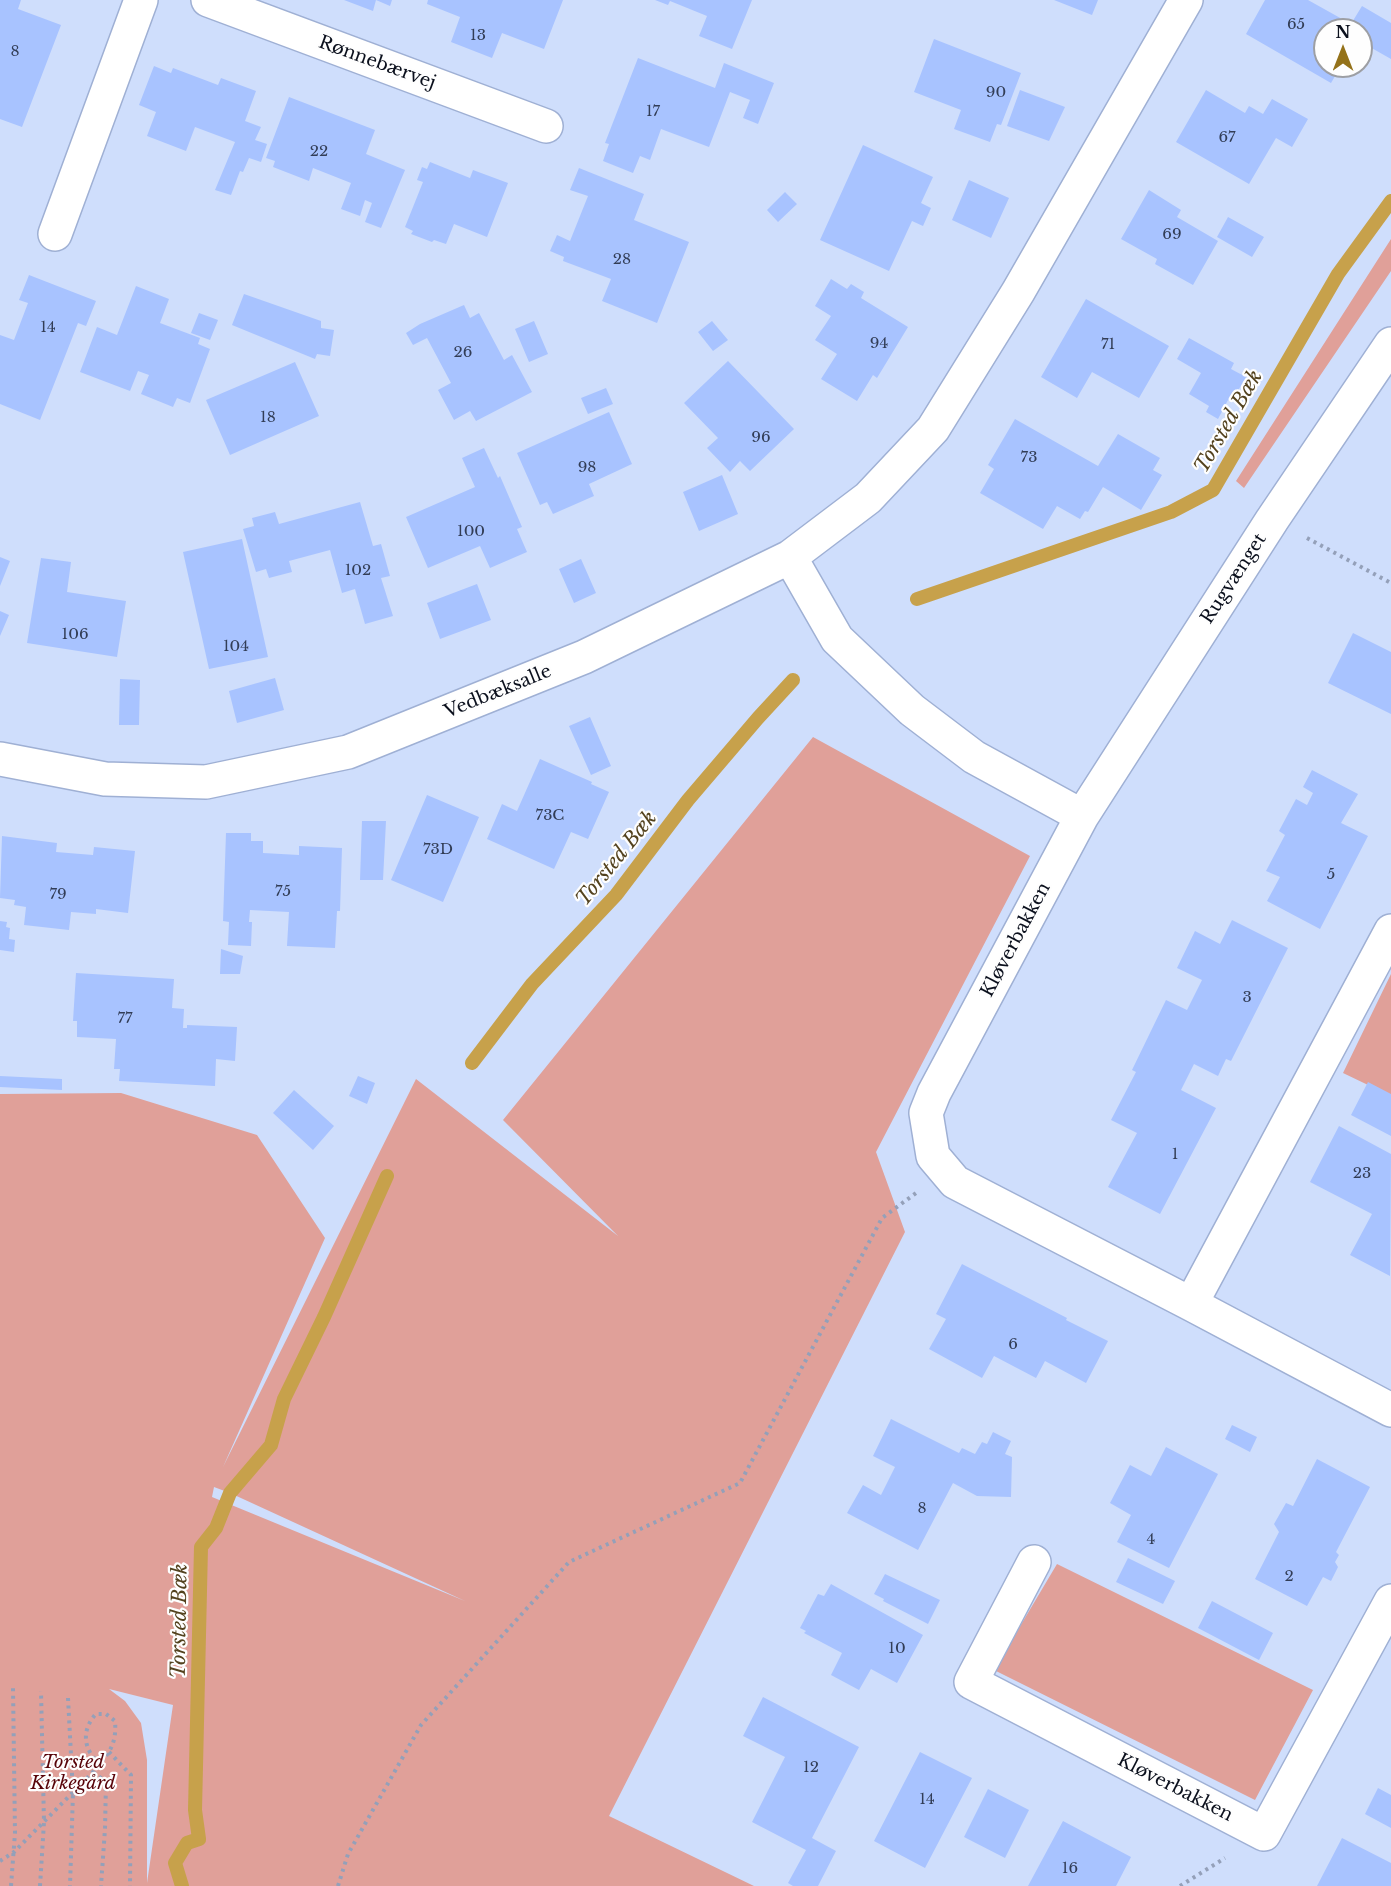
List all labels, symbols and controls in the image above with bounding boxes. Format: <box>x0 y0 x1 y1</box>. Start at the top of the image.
house number: 65 <box>1287 16 1305 34</box>
north arrow <box>1313 18 1373 78</box>
text: N <box>1335 22 1351 42</box>
house number: 13 <box>470 27 486 45</box>
street label: Rønnebærvej <box>316 32 438 94</box>
house number: 8 <box>10 43 20 61</box>
house number: 90 <box>986 84 1006 102</box>
house number: 17 <box>646 103 660 121</box>
house number: 67 <box>1218 129 1236 147</box>
house number: 22 <box>310 143 328 161</box>
house number: 69 <box>1162 226 1182 244</box>
house number: 28 <box>613 251 631 269</box>
house number: 14 <box>40 319 56 337</box>
house number: 94 <box>870 335 888 353</box>
house number: 71 <box>1101 336 1115 354</box>
house number: 26 <box>454 344 472 362</box>
water label: Torsted Bæk <box>1190 366 1268 478</box>
house number: 18 <box>260 409 276 427</box>
house number: 96 <box>751 429 771 447</box>
house number: 73 <box>1021 449 1037 467</box>
house number: 98 <box>578 459 596 477</box>
house number: 100 <box>457 523 485 541</box>
street label: Rugvænget <box>1197 530 1271 628</box>
house number: 102 <box>345 562 371 580</box>
house number: 106 <box>61 626 89 644</box>
house number: 104 <box>223 638 249 656</box>
street label: Vedbæksalle <box>441 661 555 723</box>
house number: 73C <box>536 807 564 825</box>
water label: Torsted Bæk <box>572 807 662 911</box>
house number: 73D <box>423 841 453 859</box>
house number: 5 <box>1327 866 1335 884</box>
street label: Kløverbakken <box>977 879 1055 1001</box>
house number: 75 <box>275 883 291 901</box>
house number: 79 <box>49 886 67 904</box>
house number: 3 <box>1242 989 1252 1007</box>
house number: 77 <box>117 1010 133 1028</box>
house number: 1 <box>1172 1146 1178 1164</box>
house number: 23 <box>1353 1165 1371 1183</box>
house number: 6 <box>1008 1336 1018 1354</box>
house number: 8 <box>917 1500 927 1518</box>
house number: 4 <box>1147 1531 1155 1549</box>
water label: Torsted Bæk <box>167 1563 193 1679</box>
house number: 2 <box>1284 1568 1294 1586</box>
house number: 10 <box>888 1640 906 1658</box>
street label: Kløverbakken <box>1114 1750 1236 1826</box>
park label: Torsted Kirkegård <box>31 1752 115 1794</box>
house number: 12 <box>803 1759 819 1777</box>
house number: 14 <box>919 1791 935 1809</box>
house number: 16 <box>1062 1860 1078 1878</box>

